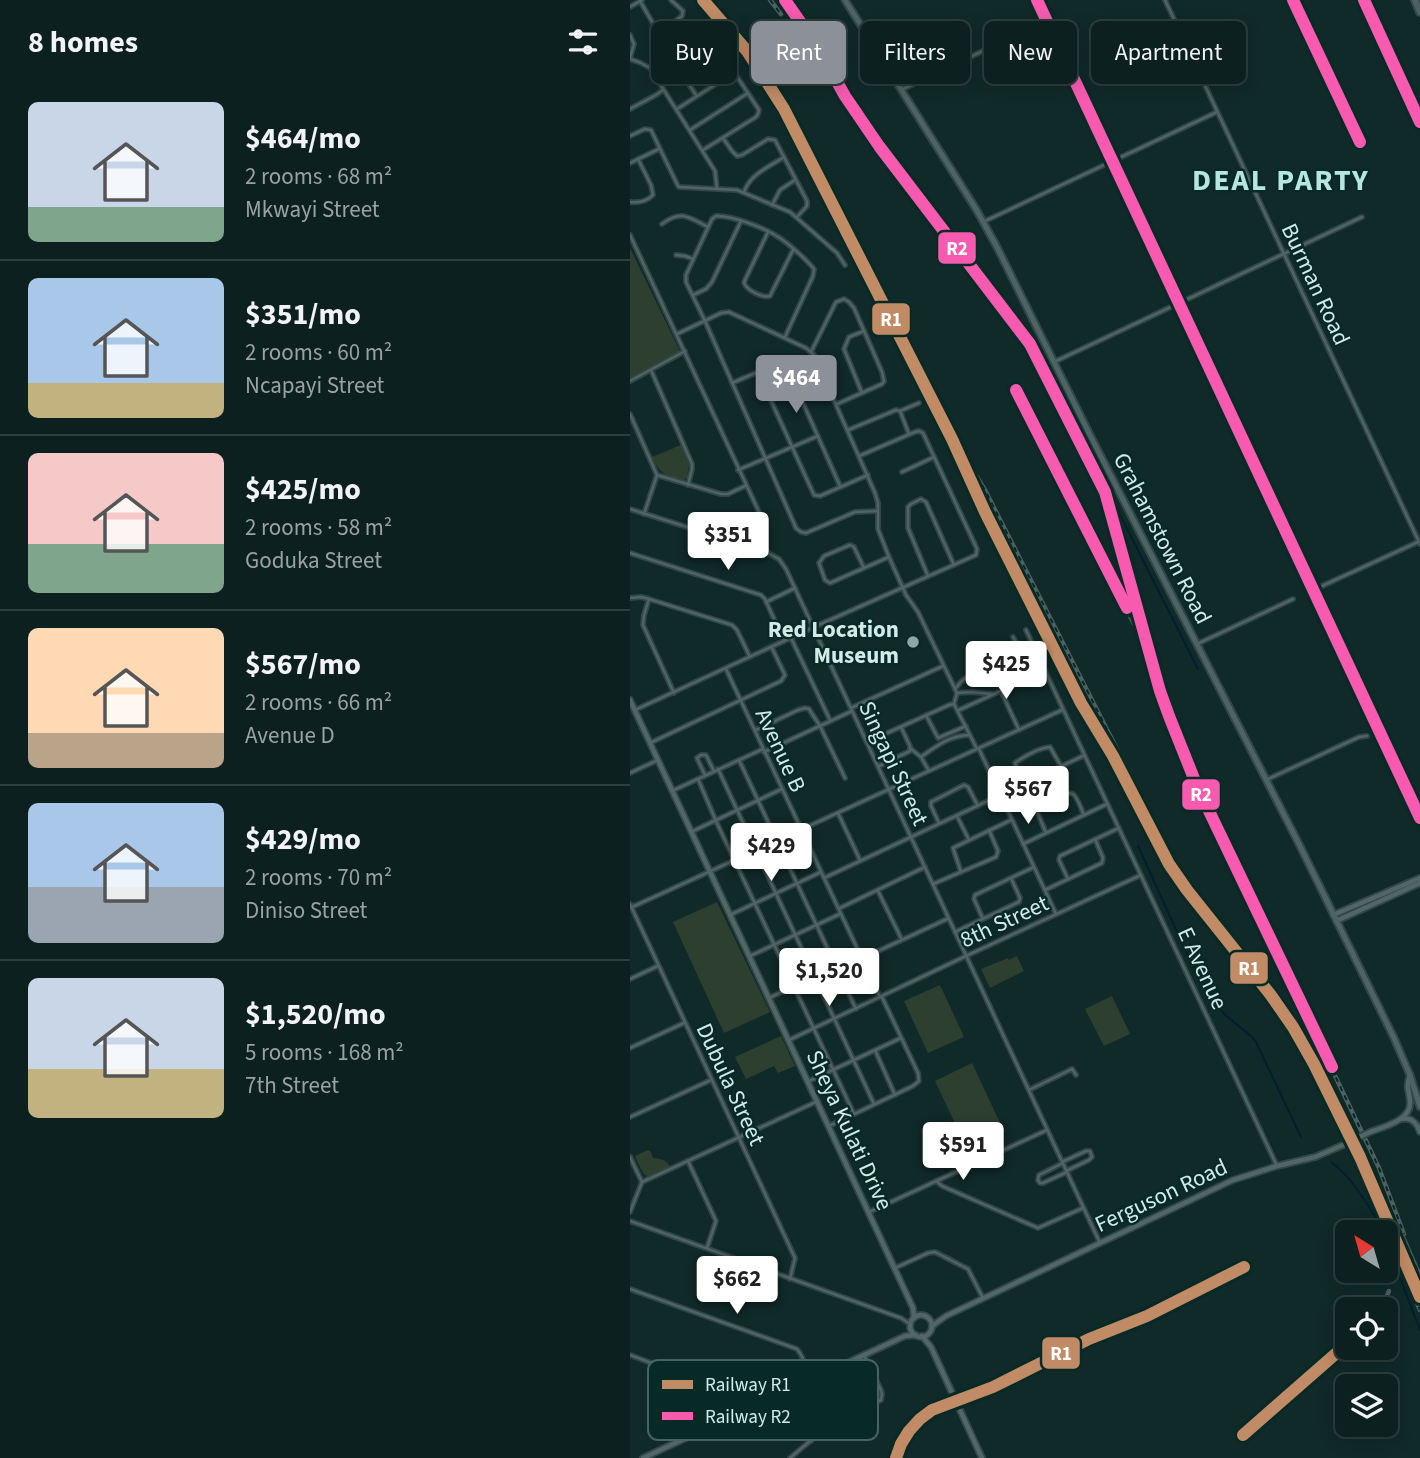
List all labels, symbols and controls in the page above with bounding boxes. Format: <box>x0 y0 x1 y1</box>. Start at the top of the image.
text: 8 homes <box>28 21 138 64</box>
chip: Buy <box>651 21 737 84</box>
chip: Rent <box>751 21 846 84</box>
chip: Filters <box>860 21 970 84</box>
chip: New <box>984 21 1077 84</box>
chip: Apartment <box>1091 21 1246 84</box>
icon: filters <box>564 23 602 61</box>
text: $464/mo <box>245 117 361 160</box>
icon: home <box>84 130 168 214</box>
district label: DEAL PARTY <box>1192 159 1370 202</box>
text: 2 rooms · 68 m² <box>245 160 392 193</box>
text: Mkwayi Street <box>245 193 380 226</box>
street label: Burman Road <box>1273 218 1358 351</box>
line badge: R2 <box>937 231 977 265</box>
text: R2 <box>946 236 968 263</box>
text: $351/mo <box>245 293 361 336</box>
line badge: R1 <box>871 302 911 336</box>
icon: home <box>84 306 168 390</box>
text: R1 <box>880 307 902 334</box>
text: 2 rooms · 60 m² <box>245 336 392 369</box>
pin: $464 <box>755 356 837 415</box>
text: $464 <box>772 361 820 394</box>
text: Ncapayi Street <box>245 369 384 402</box>
street label: Grahamstown Road <box>1105 447 1220 630</box>
text: $425/mo <box>245 468 361 511</box>
icon: home <box>84 481 168 565</box>
text: 2 rooms · 58 m² <box>245 511 392 544</box>
pin: $351 <box>687 512 769 572</box>
text: $351 <box>704 518 752 551</box>
text: Goduka Street <box>245 544 382 577</box>
place label: Red Location Museum <box>768 613 899 672</box>
marker: Red Location Museum <box>905 634 921 650</box>
pin: $425 <box>965 642 1047 701</box>
text: $567/mo <box>245 643 361 686</box>
text: $425 <box>982 647 1030 680</box>
icon: home <box>84 656 168 740</box>
text: 2 rooms · 66 m² <box>245 686 392 719</box>
street label: Singapi Street <box>850 696 937 831</box>
street label: Avenue B <box>747 703 814 798</box>
text: Avenue D <box>245 719 335 752</box>
pin: $567 <box>987 766 1069 826</box>
text: $567 <box>1004 772 1052 805</box>
line badge: R2 <box>1181 778 1221 811</box>
text: R2 <box>1190 782 1212 809</box>
text: $429/mo <box>245 818 361 861</box>
pin: $429 <box>730 824 812 883</box>
text: $429 <box>747 829 795 862</box>
icon: home <box>84 831 168 915</box>
text: 2 rooms · 70 m² <box>245 861 392 894</box>
street label: 8th Street <box>955 887 1054 956</box>
text: Diniso Street <box>245 894 367 927</box>
street label: E Avenue <box>1169 922 1236 1015</box>
pin: $1,520 <box>772 948 886 1008</box>
line badge: R1 <box>1229 951 1269 985</box>
text: $1,520 <box>795 954 863 987</box>
text: R1 <box>1238 956 1260 983</box>
text: $1,520/mo <box>245 993 386 1036</box>
icon: home <box>84 1006 168 1090</box>
street label: Dubula Street <box>688 1018 773 1151</box>
text: 5 rooms · 168 m² <box>245 1036 404 1069</box>
street label: Sheya Kulati Drive <box>798 1045 901 1216</box>
text: 7th Street <box>245 1069 339 1102</box>
pin: $591 <box>922 1122 1004 1182</box>
text: $591 <box>939 1128 987 1161</box>
street label: Ferguson Road <box>1089 1150 1233 1241</box>
north arrow <box>1335 1220 1398 1283</box>
map controls <box>1335 1220 1398 1437</box>
pin: $662 <box>696 1256 778 1316</box>
text: $662 <box>713 1262 761 1295</box>
button: locate <box>1335 1297 1398 1360</box>
line badge: R1 <box>1041 1336 1081 1370</box>
text: R1 <box>1050 1341 1072 1368</box>
legend <box>648 1360 878 1440</box>
text: Railway R1 <box>705 1372 791 1399</box>
button: layers <box>1335 1374 1398 1437</box>
text: Railway R2 <box>705 1404 791 1431</box>

